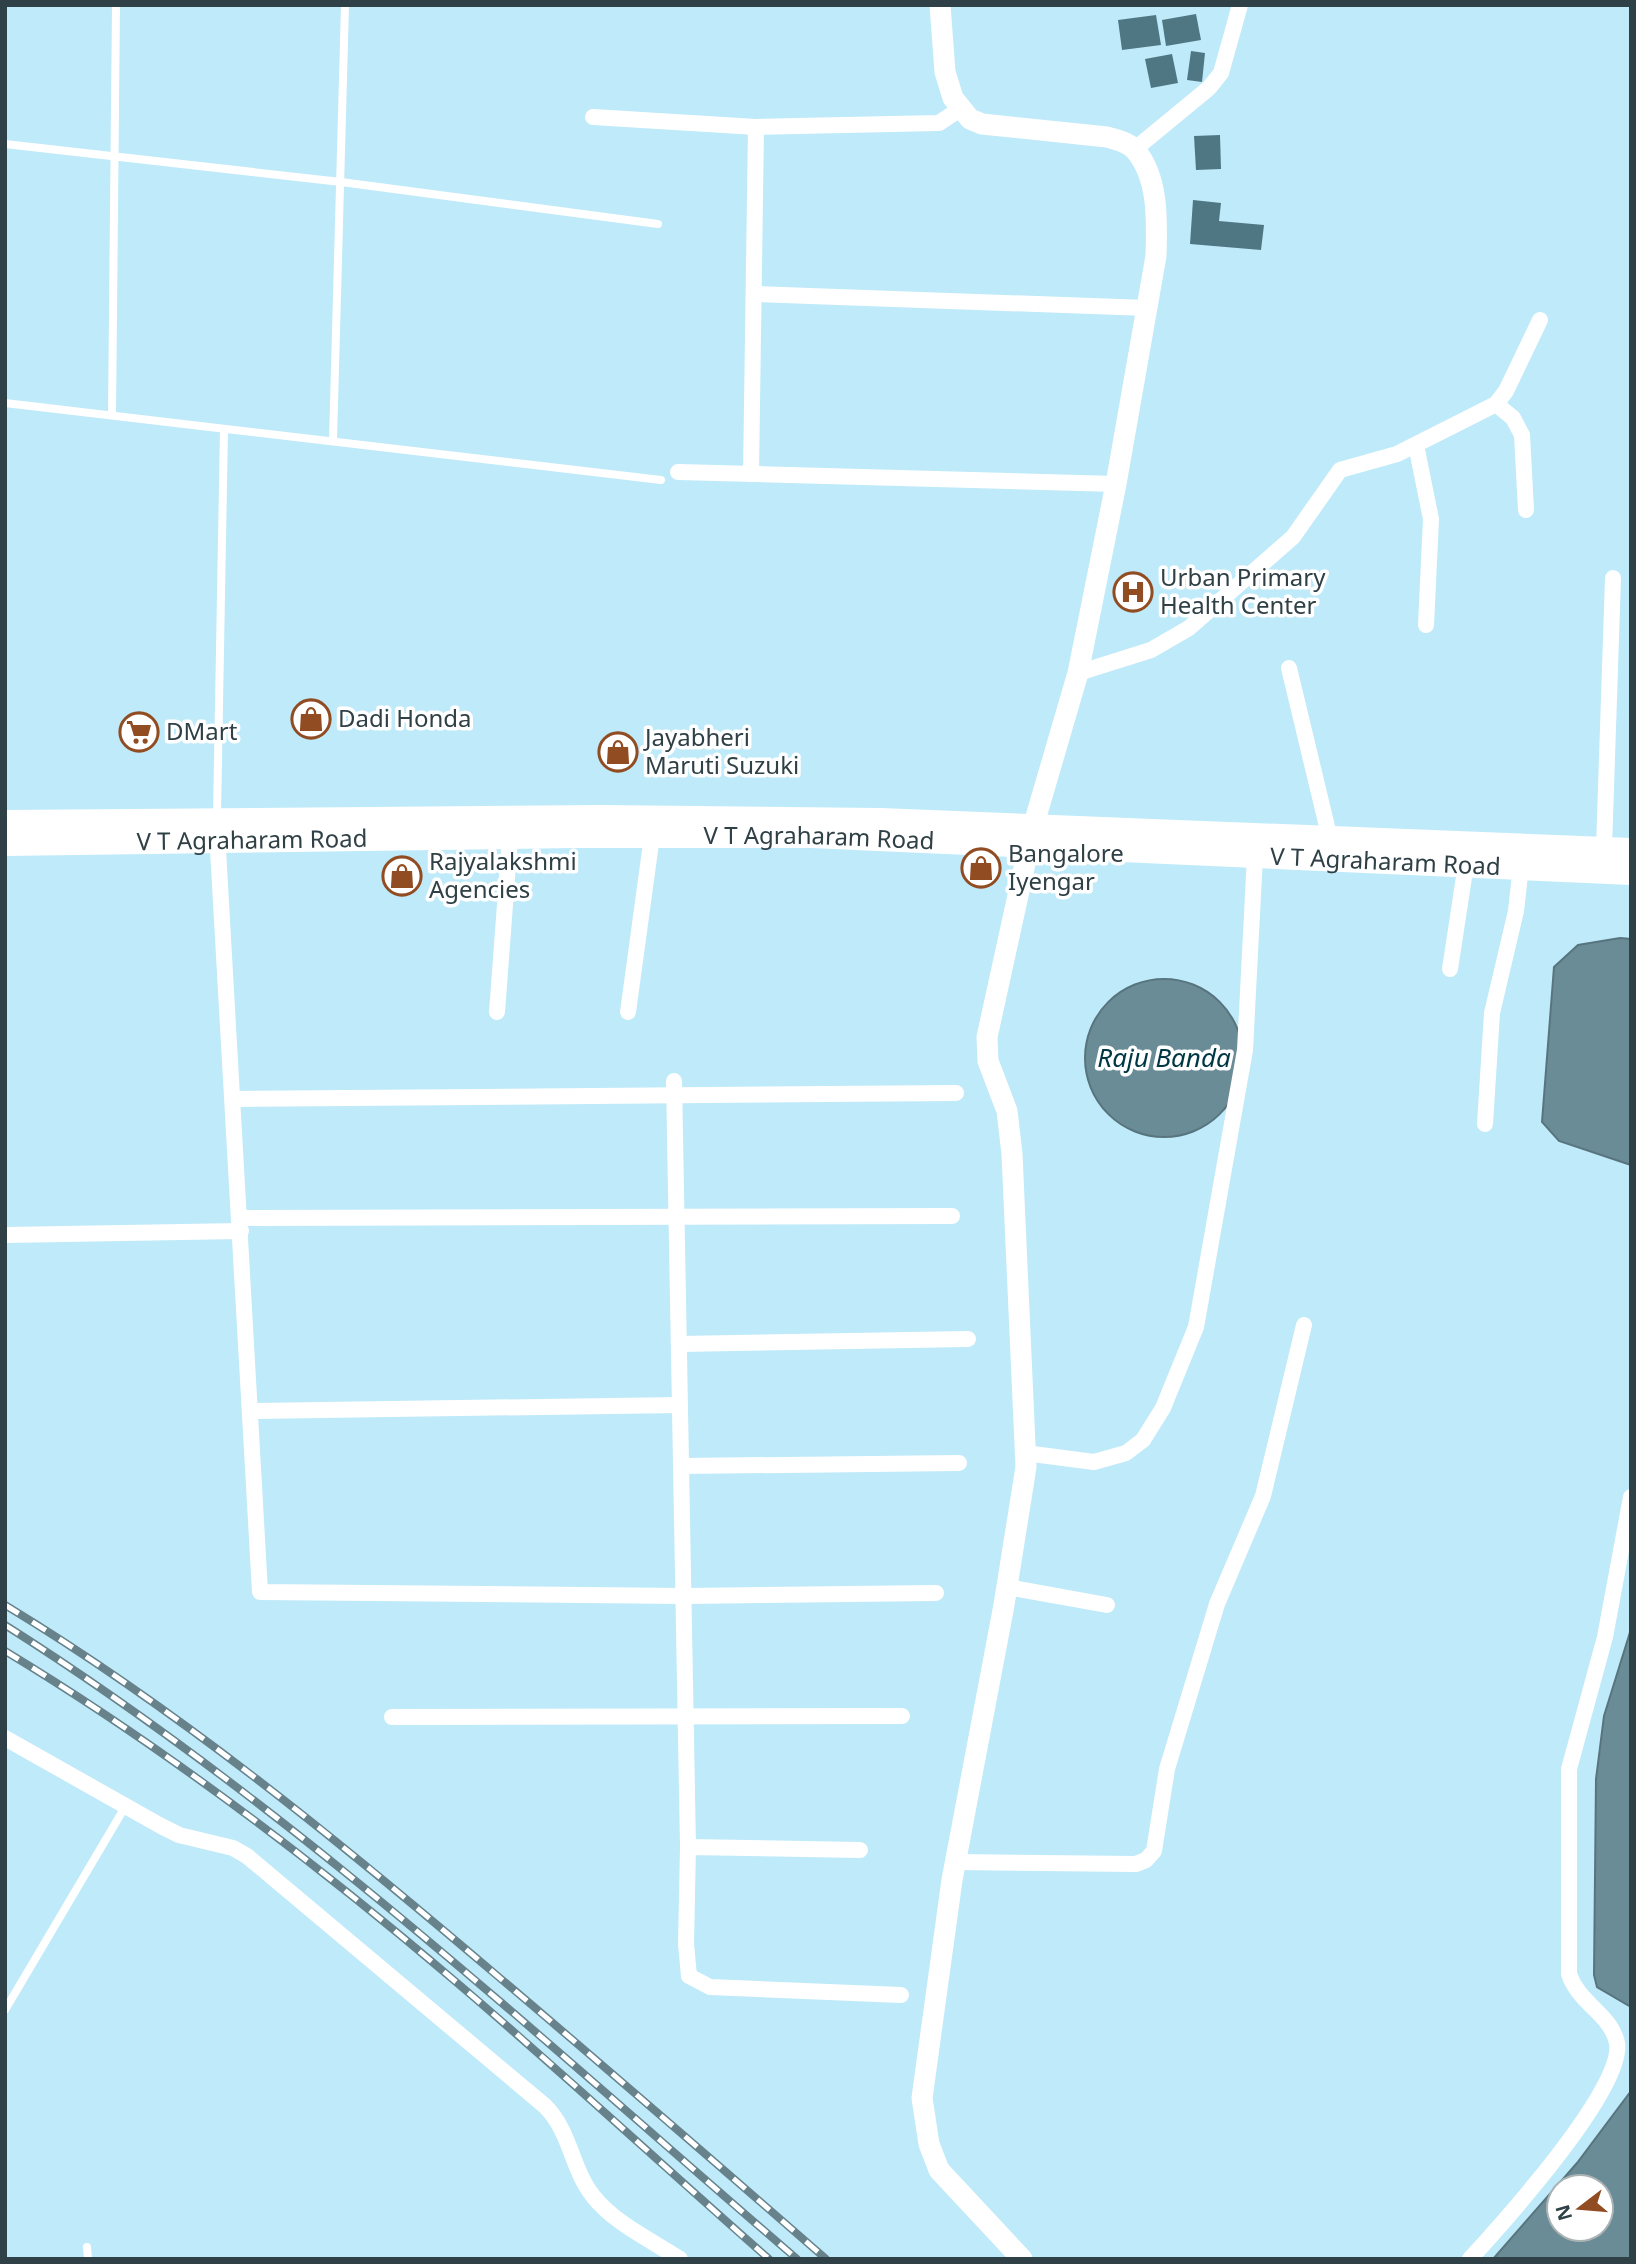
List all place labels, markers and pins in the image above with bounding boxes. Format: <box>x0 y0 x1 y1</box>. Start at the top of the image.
place label: Urban Primary Health Center <box>1160 560 1326 621</box>
hospital icon: Urban Primary Health Center <box>1112 571 1154 613</box>
shop icon: Dadi Honda <box>290 698 332 740</box>
place label: Dadi Honda <box>338 701 472 734</box>
supermarket icon: DMart <box>118 711 160 753</box>
place label: DMart <box>166 714 238 747</box>
place label: Jayabheri Maruti Suzuki <box>643 720 799 781</box>
shop icon: Jayabheri Maruti Suzuki <box>597 731 639 773</box>
place label: Bangalore Iyengar <box>1008 836 1124 897</box>
place label: Rajyalakshmi Agencies <box>429 844 577 905</box>
shop icon: Bangalore Iyengar <box>960 847 1002 889</box>
shop icon: Rajyalakshmi Agencies <box>381 855 423 897</box>

